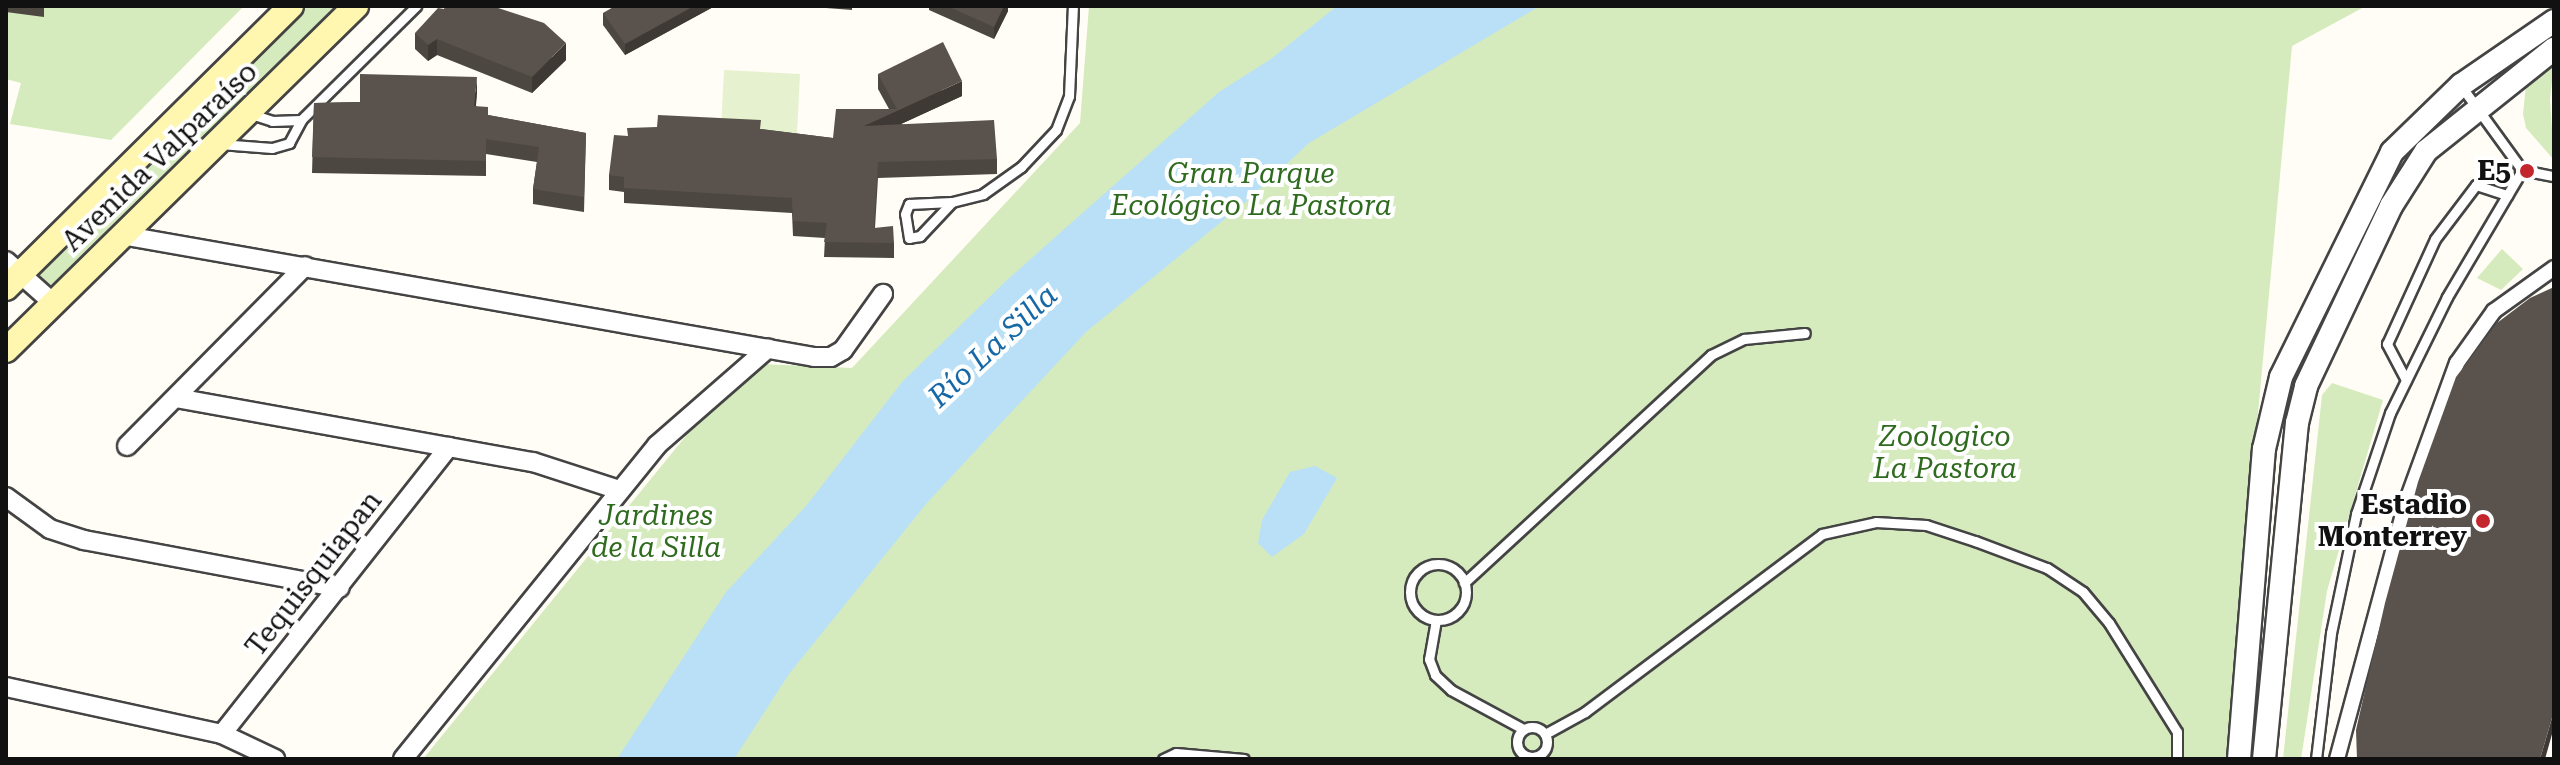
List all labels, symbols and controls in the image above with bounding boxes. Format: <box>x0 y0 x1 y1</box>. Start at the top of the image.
street label: Avenida Valparaíso <box>56 55 264 259</box>
place label: E5 <box>2477 154 2511 188</box>
park label: Gran Parque Ecológico La Pastora <box>1110 157 1392 223</box>
marker: E5 <box>2518 162 2536 180</box>
water label: Río La Silla <box>921 277 1065 415</box>
park label: Zoologico La Pastora <box>1873 420 2017 486</box>
street label: Tequisquiapan <box>239 485 389 663</box>
place label: Estadio Monterrey <box>2318 488 2467 554</box>
park label: Jardines de la Silla <box>591 499 721 565</box>
marker: Estadio Monterrey <box>2474 512 2492 530</box>

